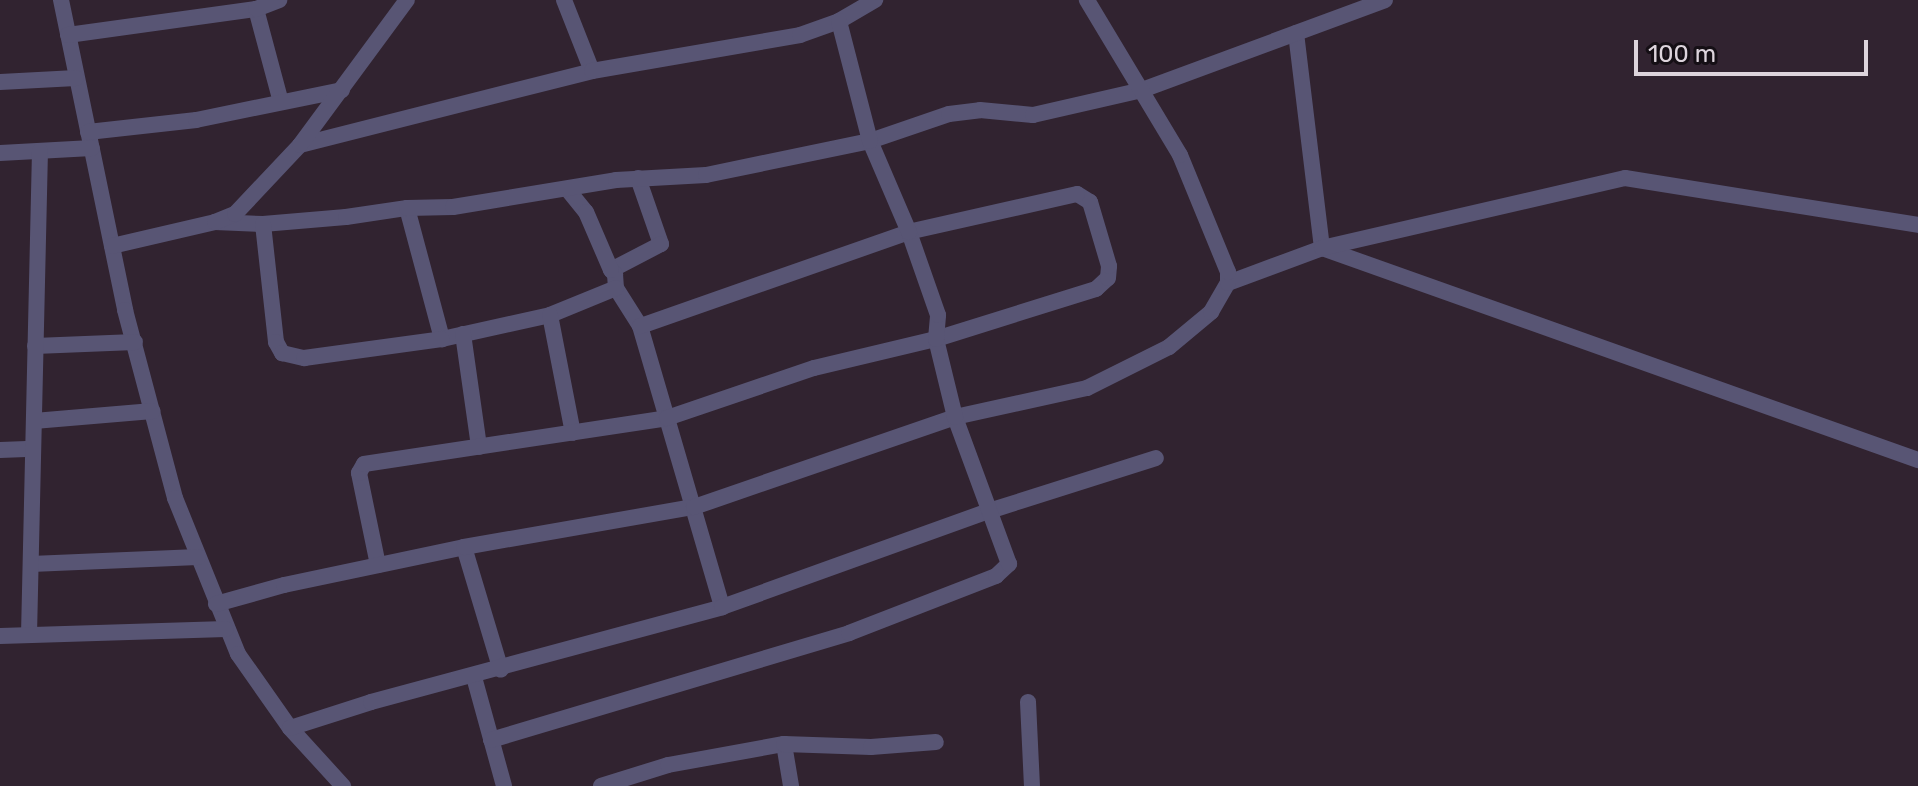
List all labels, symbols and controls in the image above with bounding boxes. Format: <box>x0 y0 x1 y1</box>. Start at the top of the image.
scale bar <box>1638 24 1872 74</box>
text: 100 m <box>1648 40 1716 68</box>

